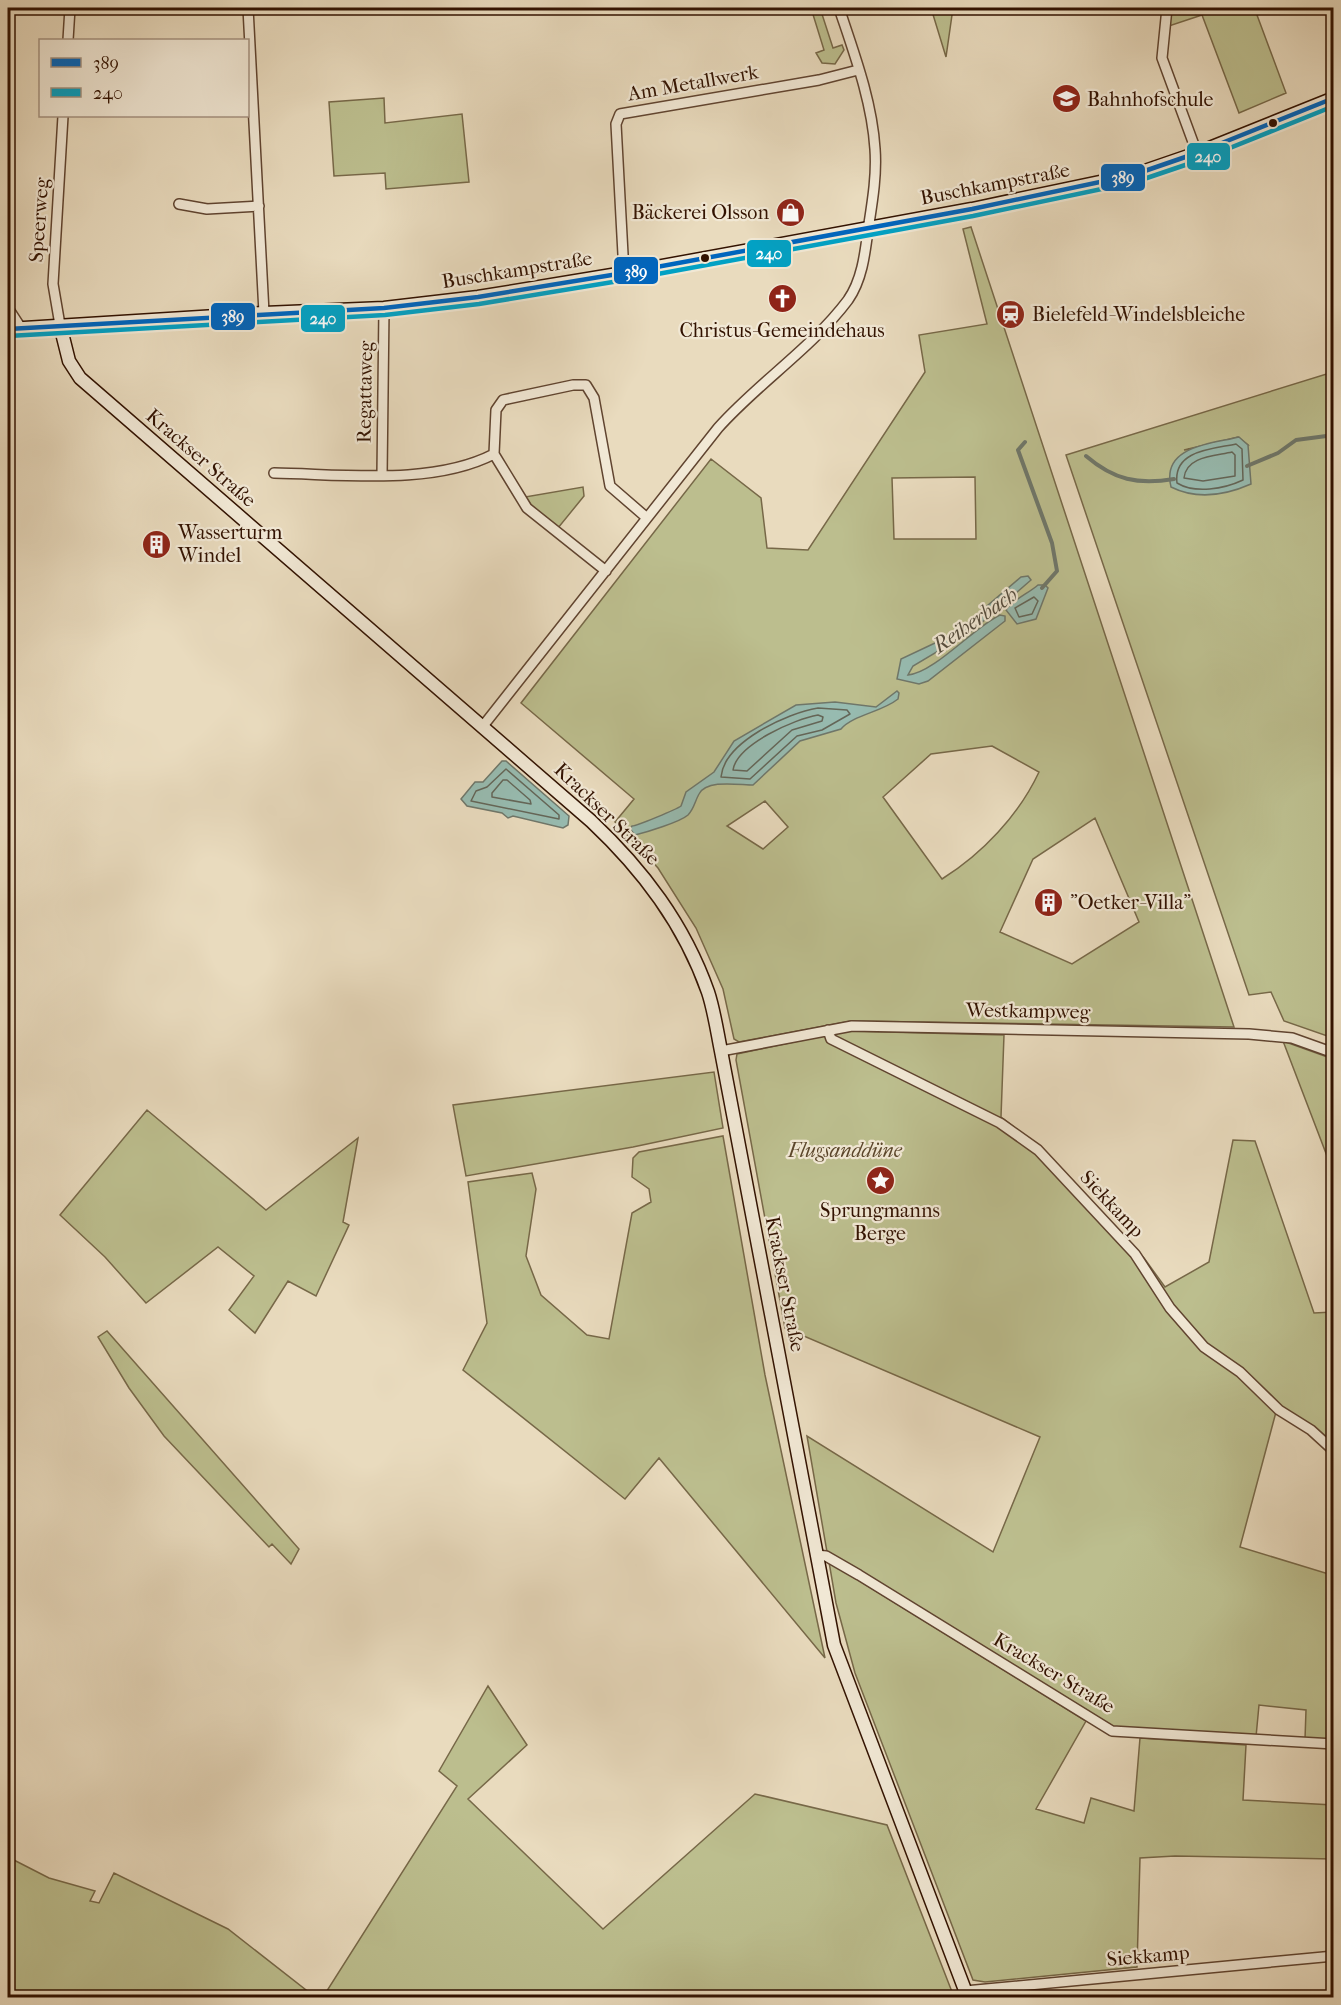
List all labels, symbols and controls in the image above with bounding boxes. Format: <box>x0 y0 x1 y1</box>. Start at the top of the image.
legend <box>39 39 249 117</box>
text: 389 <box>93 53 119 74</box>
street label: Am Metallwerk <box>625 60 761 106</box>
text: 240 <box>93 83 123 104</box>
school or university icon: Bahnhofschule <box>1050 83 1082 115</box>
place label: Bahnhofschule <box>1087 88 1214 111</box>
unlabelled marker <box>1267 117 1279 129</box>
line badge: 240 <box>1186 142 1231 171</box>
text: 240 <box>1195 147 1221 167</box>
street label: Buschkampstraße <box>918 158 1072 210</box>
line badge: 389 <box>1100 163 1146 192</box>
text: 389 <box>1112 168 1135 188</box>
street label: Speerweg <box>25 177 53 263</box>
shop icon: Bäckerei Olsson <box>774 196 806 228</box>
place label: Bäckerei Olsson <box>632 201 769 224</box>
line badge: 240 <box>746 239 792 268</box>
text: 240 <box>756 244 782 264</box>
street label: Buschkampstraße <box>440 247 594 293</box>
unlabelled marker <box>699 252 711 264</box>
line badge: 389 <box>613 256 659 285</box>
text: 389 <box>625 262 648 282</box>
church icon: Christus-Gemeindehaus <box>766 283 798 315</box>
station icon: Bielefeld-Windelsbleiche <box>995 298 1027 330</box>
line badge: 389 <box>210 302 256 331</box>
place label: Bielefeld-Windelsbleiche <box>1032 303 1245 326</box>
line badge: 240 <box>300 304 346 333</box>
text: 389 <box>222 307 245 327</box>
text: 240 <box>310 309 336 329</box>
place label: Christus-Gemeindehaus <box>679 319 885 342</box>
street label: Regattaweg <box>353 340 377 443</box>
street label: Krackser Straße <box>142 404 260 512</box>
place label: Wasserturm Windel <box>177 521 283 567</box>
building icon: Wasserturm Windel <box>141 528 173 560</box>
water label: Reiherbach <box>927 582 1022 659</box>
street label: Krackser Straße <box>550 758 664 870</box>
building icon: "Oetker-Villa" <box>1033 886 1065 918</box>
place label: "Oetker-Villa" <box>1070 891 1191 914</box>
street label: Westkampweg <box>965 998 1091 1024</box>
park label: Flugsanddüne <box>787 1139 903 1162</box>
place icon: Sprungmanns Berge <box>864 1164 896 1196</box>
street label: Siekkamp <box>1075 1166 1149 1242</box>
place label: Sprungmanns Berge <box>820 1199 940 1245</box>
street label: Krackser Straße <box>761 1214 809 1354</box>
street label: Krackser Straße <box>989 1628 1119 1718</box>
street label: Siekkamp <box>1106 1941 1191 1971</box>

